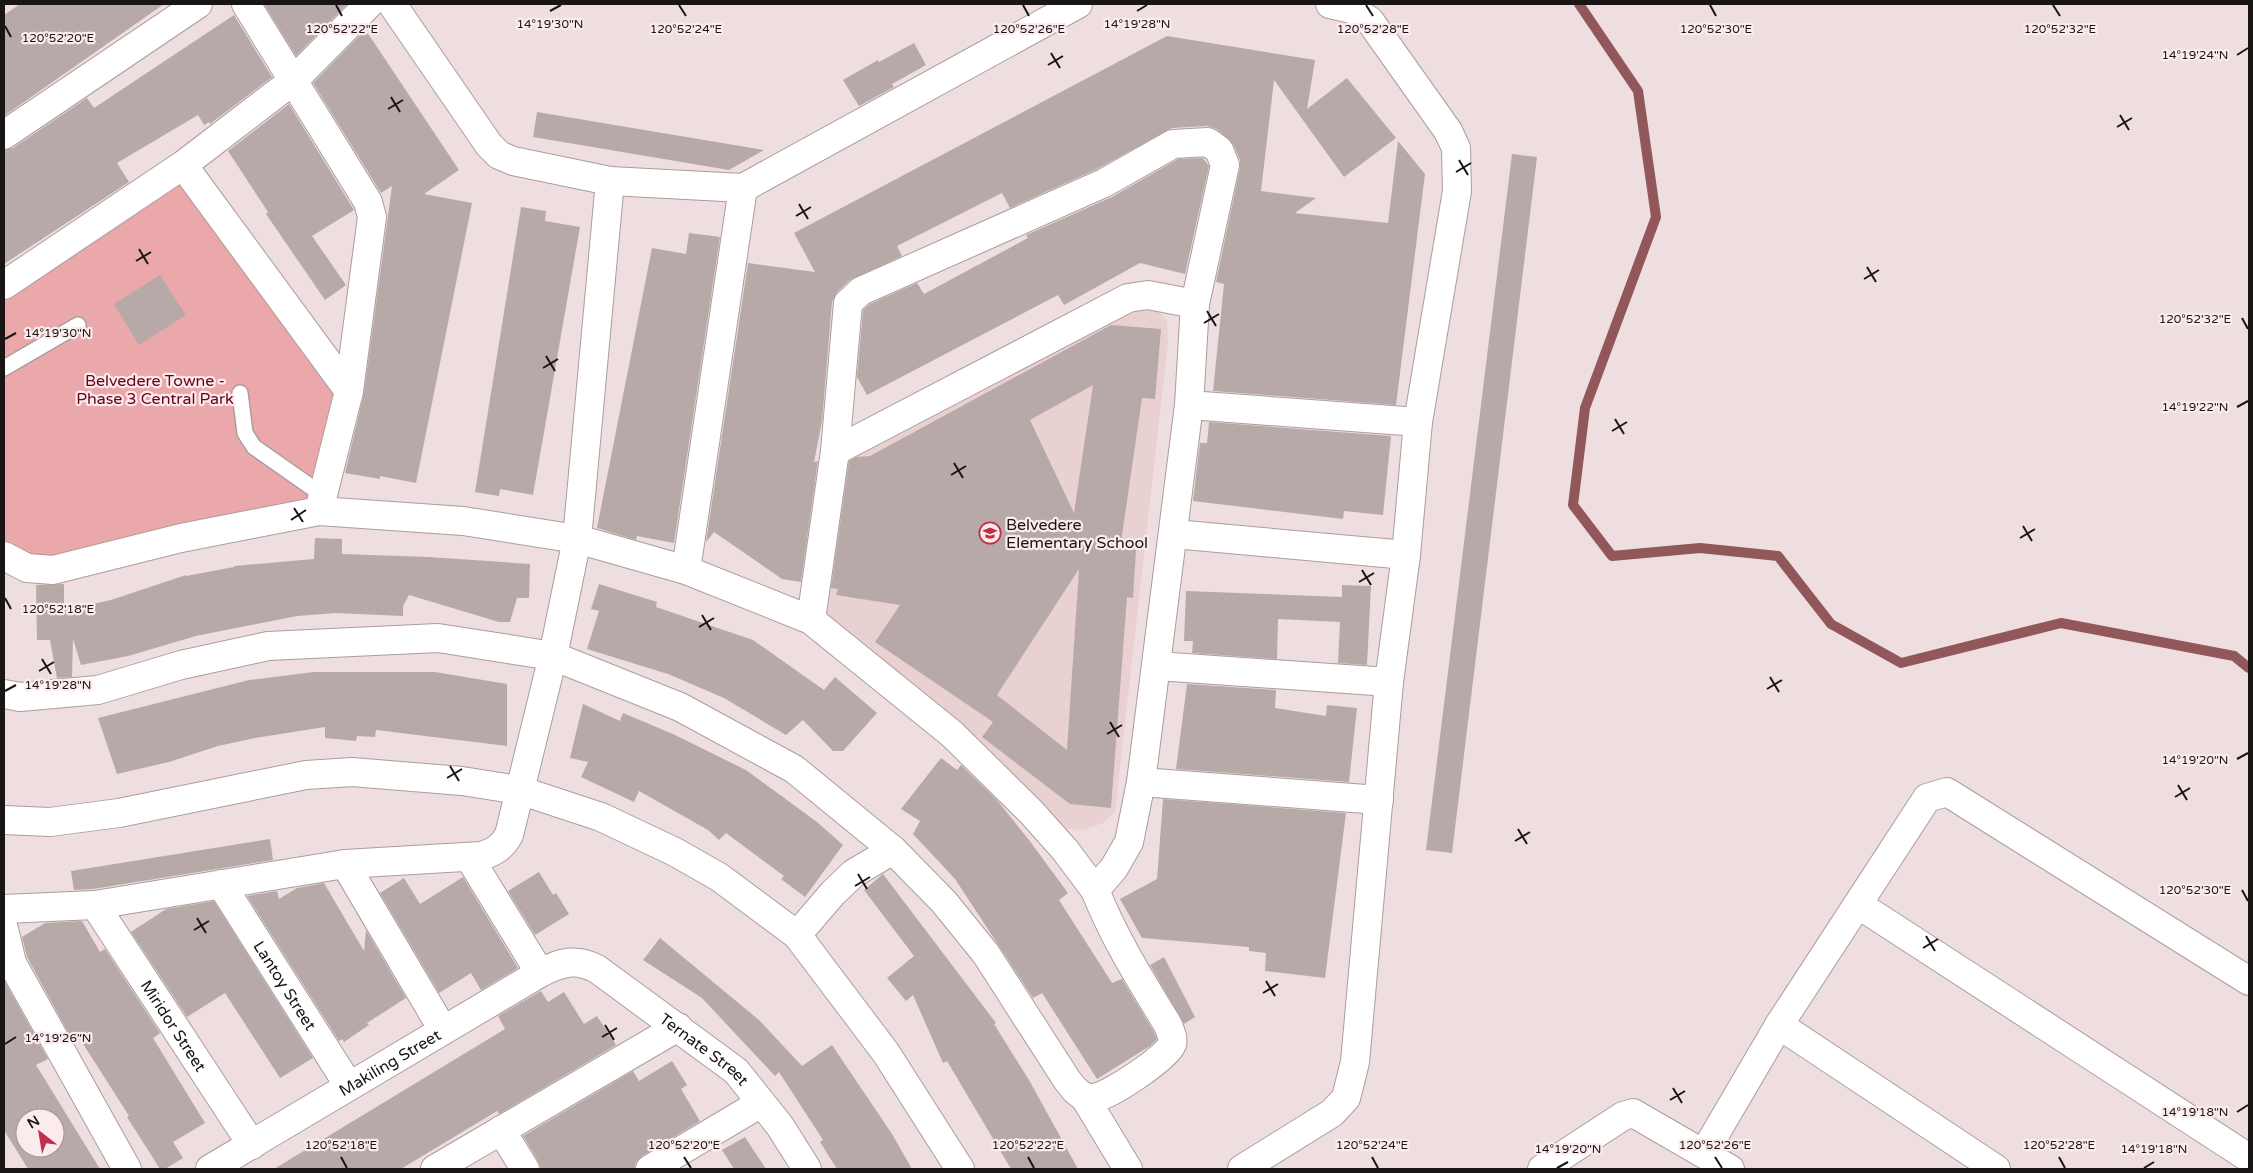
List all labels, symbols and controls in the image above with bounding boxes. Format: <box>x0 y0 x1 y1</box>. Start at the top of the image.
text: 14°19'30"N <box>517 17 584 31</box>
text: 14°19'28"N <box>1104 17 1171 31</box>
text: 120°52'22"E <box>306 22 379 36</box>
text: 120°52'24"E <box>650 22 723 36</box>
text: 120°52'26"E <box>993 22 1066 36</box>
text: 120°52'28"E <box>1337 22 1410 36</box>
text: 120°52'30"E <box>1680 22 1753 36</box>
text: 120°52'32"E <box>2024 22 2097 36</box>
text: 120°52'20"E <box>22 31 95 45</box>
text: 14°19'24"N <box>2162 48 2229 62</box>
text: 120°52'32"E <box>2159 312 2232 326</box>
text: 14°19'30"N <box>25 326 92 340</box>
park label: Belvedere Towne - Phase 3 Central Park <box>76 371 234 409</box>
text: 14°19'22"N <box>2162 400 2229 414</box>
place label: Belvedere Elementary School <box>1006 515 1148 553</box>
school or university icon: Belvedere Elementary School <box>978 521 1002 545</box>
text: 120°52'18"E <box>22 602 95 616</box>
text: 14°19'28"N <box>25 678 92 692</box>
text: 14°19'20"N <box>2162 753 2229 767</box>
text: 120°52'30"E <box>2159 883 2232 897</box>
street label: Lantoy Street <box>249 937 320 1034</box>
street label: Miridor Street <box>136 977 210 1076</box>
street label: Ternate Street <box>655 1009 753 1090</box>
street label: Makiling Street <box>336 1025 445 1101</box>
text: 14°19'26"N <box>25 1031 92 1045</box>
text: 14°19'18"N <box>2162 1105 2229 1119</box>
north arrow <box>15 1108 65 1158</box>
text: N <box>24 1112 43 1132</box>
text: 120°52'18"E <box>305 1138 378 1152</box>
text: 120°52'20"E <box>648 1138 721 1152</box>
text: 120°52'22"E <box>992 1138 1065 1152</box>
text: 120°52'24"E <box>1336 1138 1409 1152</box>
text: 120°52'26"E <box>1679 1138 1752 1152</box>
text: 120°52'28"E <box>2023 1138 2096 1152</box>
text: 14°19'20"N <box>1535 1142 1602 1156</box>
text: 14°19'18"N <box>2121 1142 2188 1156</box>

